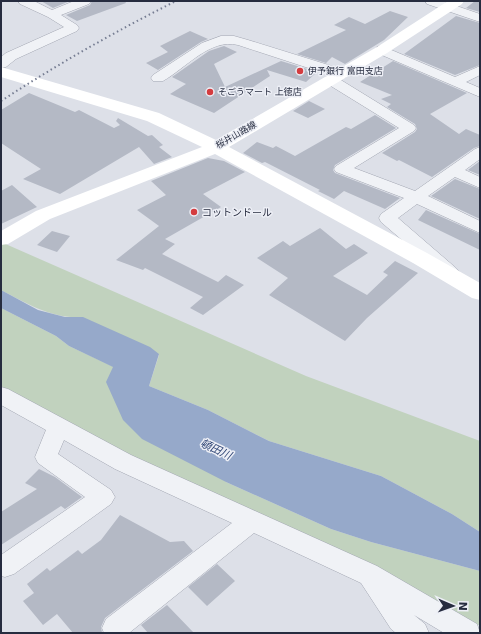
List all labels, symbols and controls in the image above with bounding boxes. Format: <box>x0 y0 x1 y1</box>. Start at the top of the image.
marker: 伊予銀行 富田支店 <box>295 66 305 76</box>
place label: 伊予銀行 富田支店 <box>307 66 383 76</box>
marker: そごうマート 上徳店 <box>205 87 215 97</box>
place label: そごうマート 上徳店 <box>218 87 302 97</box>
street label: 桜井山路線 <box>214 119 259 151</box>
marker: コットンドール <box>189 207 199 217</box>
place label: コットンドール <box>202 207 272 218</box>
water label: 頓田川 <box>198 437 234 463</box>
north arrow <box>433 586 473 626</box>
text: N <box>456 601 469 611</box>

